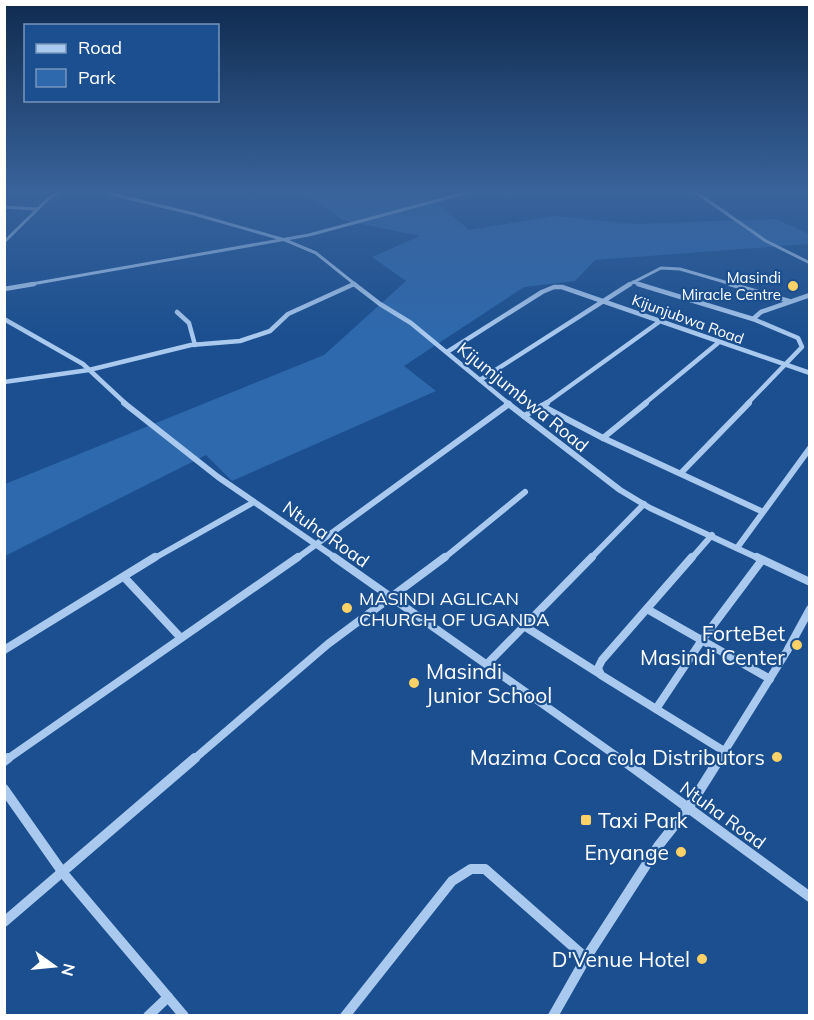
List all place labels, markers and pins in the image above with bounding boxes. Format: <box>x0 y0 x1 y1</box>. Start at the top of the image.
place label: Masindi Miracle Centre <box>682 268 781 304</box>
marker: Masindi Miracle Centre <box>786 279 800 293</box>
place label: MASINDI AGLICAN CHURCH OF UGANDA <box>359 587 550 631</box>
marker: MASINDI AGLICAN CHURCH OF UGANDA <box>340 601 354 615</box>
place label: ForteBet Masindi Center <box>640 620 785 670</box>
marker: ForteBet Masindi Center <box>790 638 804 652</box>
place label: Masindi Junior School <box>426 658 552 708</box>
marker: Masindi Junior School <box>407 676 421 690</box>
place label: Mazima Coca cola Distributors <box>470 744 765 770</box>
marker: Mazima Coca cola Distributors <box>770 750 784 764</box>
place label: Taxi Park <box>598 807 688 833</box>
marker: Taxi Park <box>579 813 593 827</box>
place label: Enyange <box>585 839 669 865</box>
marker: Enyange <box>674 845 688 859</box>
place label: D'Venue Hotel <box>552 946 690 972</box>
marker: D'Venue Hotel <box>695 952 709 966</box>

